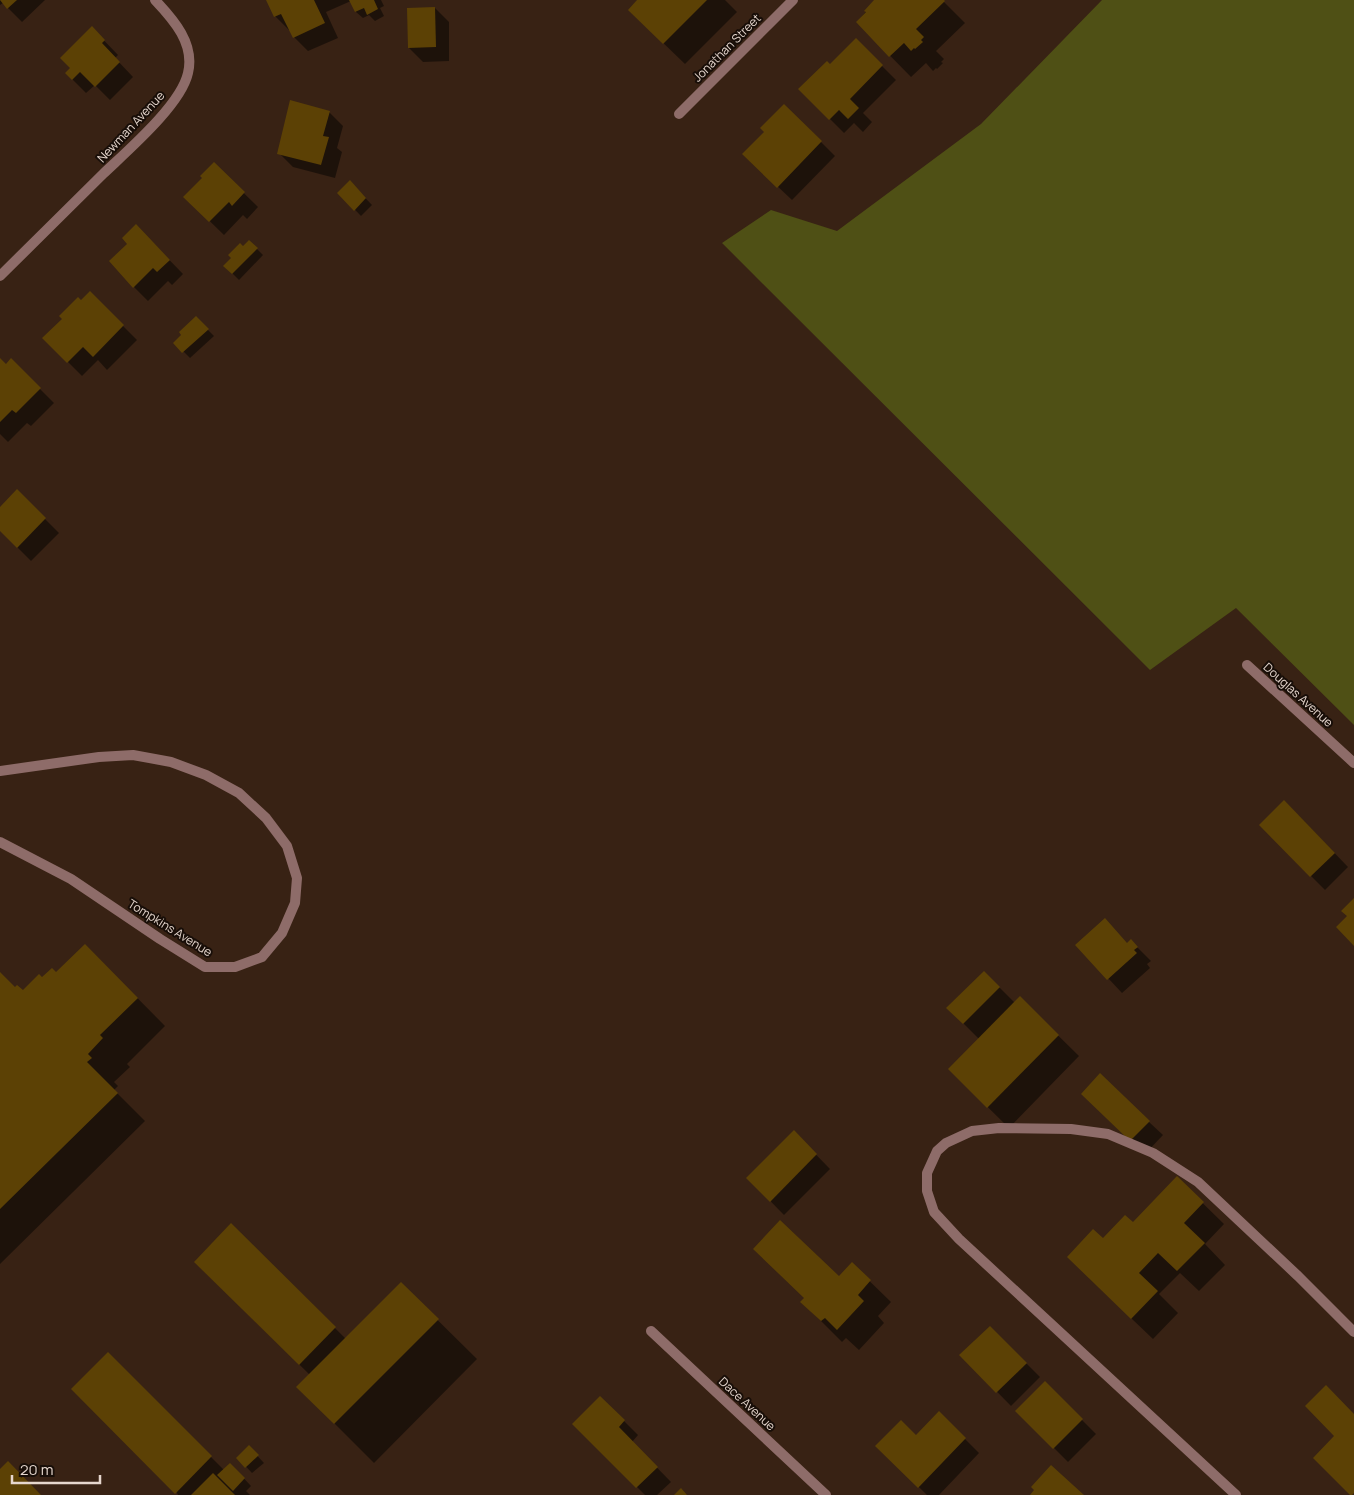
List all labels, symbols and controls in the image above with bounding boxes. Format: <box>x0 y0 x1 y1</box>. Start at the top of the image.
street label: Jonathan Street <box>689 10 765 85</box>
street label: Newman Avenue <box>93 87 168 166</box>
street label: Douglas Avenue <box>1260 659 1337 731</box>
street label: Tompkins Avenue <box>125 895 216 960</box>
street label: Dace Avenue <box>715 1373 779 1434</box>
scale bar <box>12 1452 100 1484</box>
text: 20 m <box>20 1459 53 1480</box>

